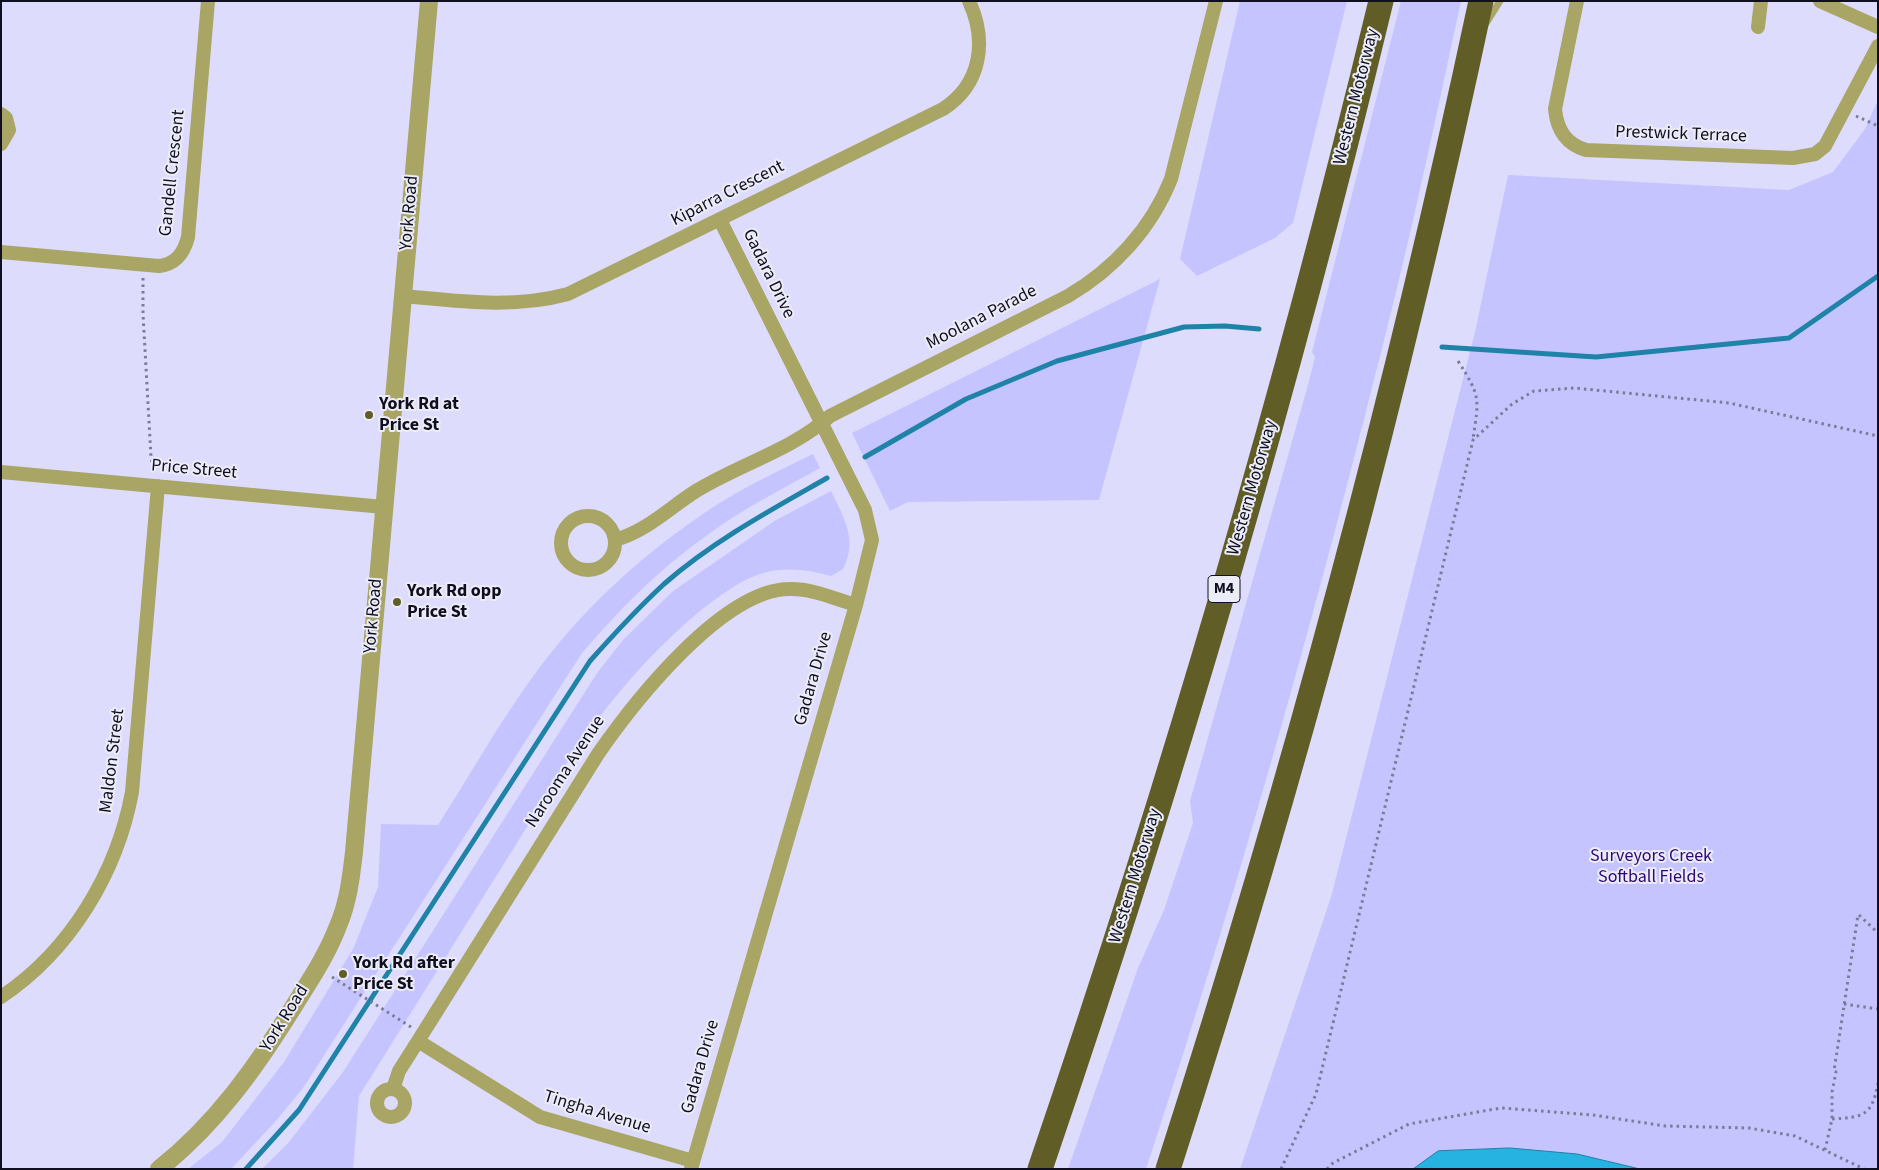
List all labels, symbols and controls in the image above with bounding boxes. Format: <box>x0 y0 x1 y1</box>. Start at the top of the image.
street label: Western Motorway <box>1330 27 1384 167</box>
street label: Gandell Crescent <box>156 109 190 237</box>
street label: Prestwick Terrace <box>1615 122 1747 148</box>
street label: Kiparra Crescent <box>668 156 788 232</box>
street label: York Road <box>396 175 424 251</box>
street label: Gadara Drive <box>737 226 799 322</box>
street label: Moolana Parade <box>923 281 1041 355</box>
place label: York Rd at Price St <box>379 394 459 436</box>
marker: York Rd at Price St <box>363 409 375 421</box>
street label: Western Motorway <box>1223 418 1283 558</box>
street label: Price Street <box>150 455 238 485</box>
road number: M4 <box>1208 576 1240 602</box>
street label: York Road <box>360 578 388 654</box>
place label: York Rd opp Price St <box>407 581 501 624</box>
marker: York Rd opp Price St <box>391 596 403 608</box>
street label: Gadara Drive <box>790 630 838 728</box>
street label: Maldon Street <box>96 708 130 814</box>
street label: Narooma Avenue <box>522 712 610 832</box>
street label: Western Motorway <box>1105 806 1167 946</box>
park label: Surveyors Creek Softball Fields <box>1590 846 1712 889</box>
place label: York Rd after Price St <box>353 953 455 996</box>
marker: York Rd after Price St <box>337 968 349 980</box>
street label: York Road <box>256 981 314 1057</box>
street label: Gadara Drive <box>677 1018 725 1116</box>
street label: Tingha Avenue <box>541 1086 653 1140</box>

